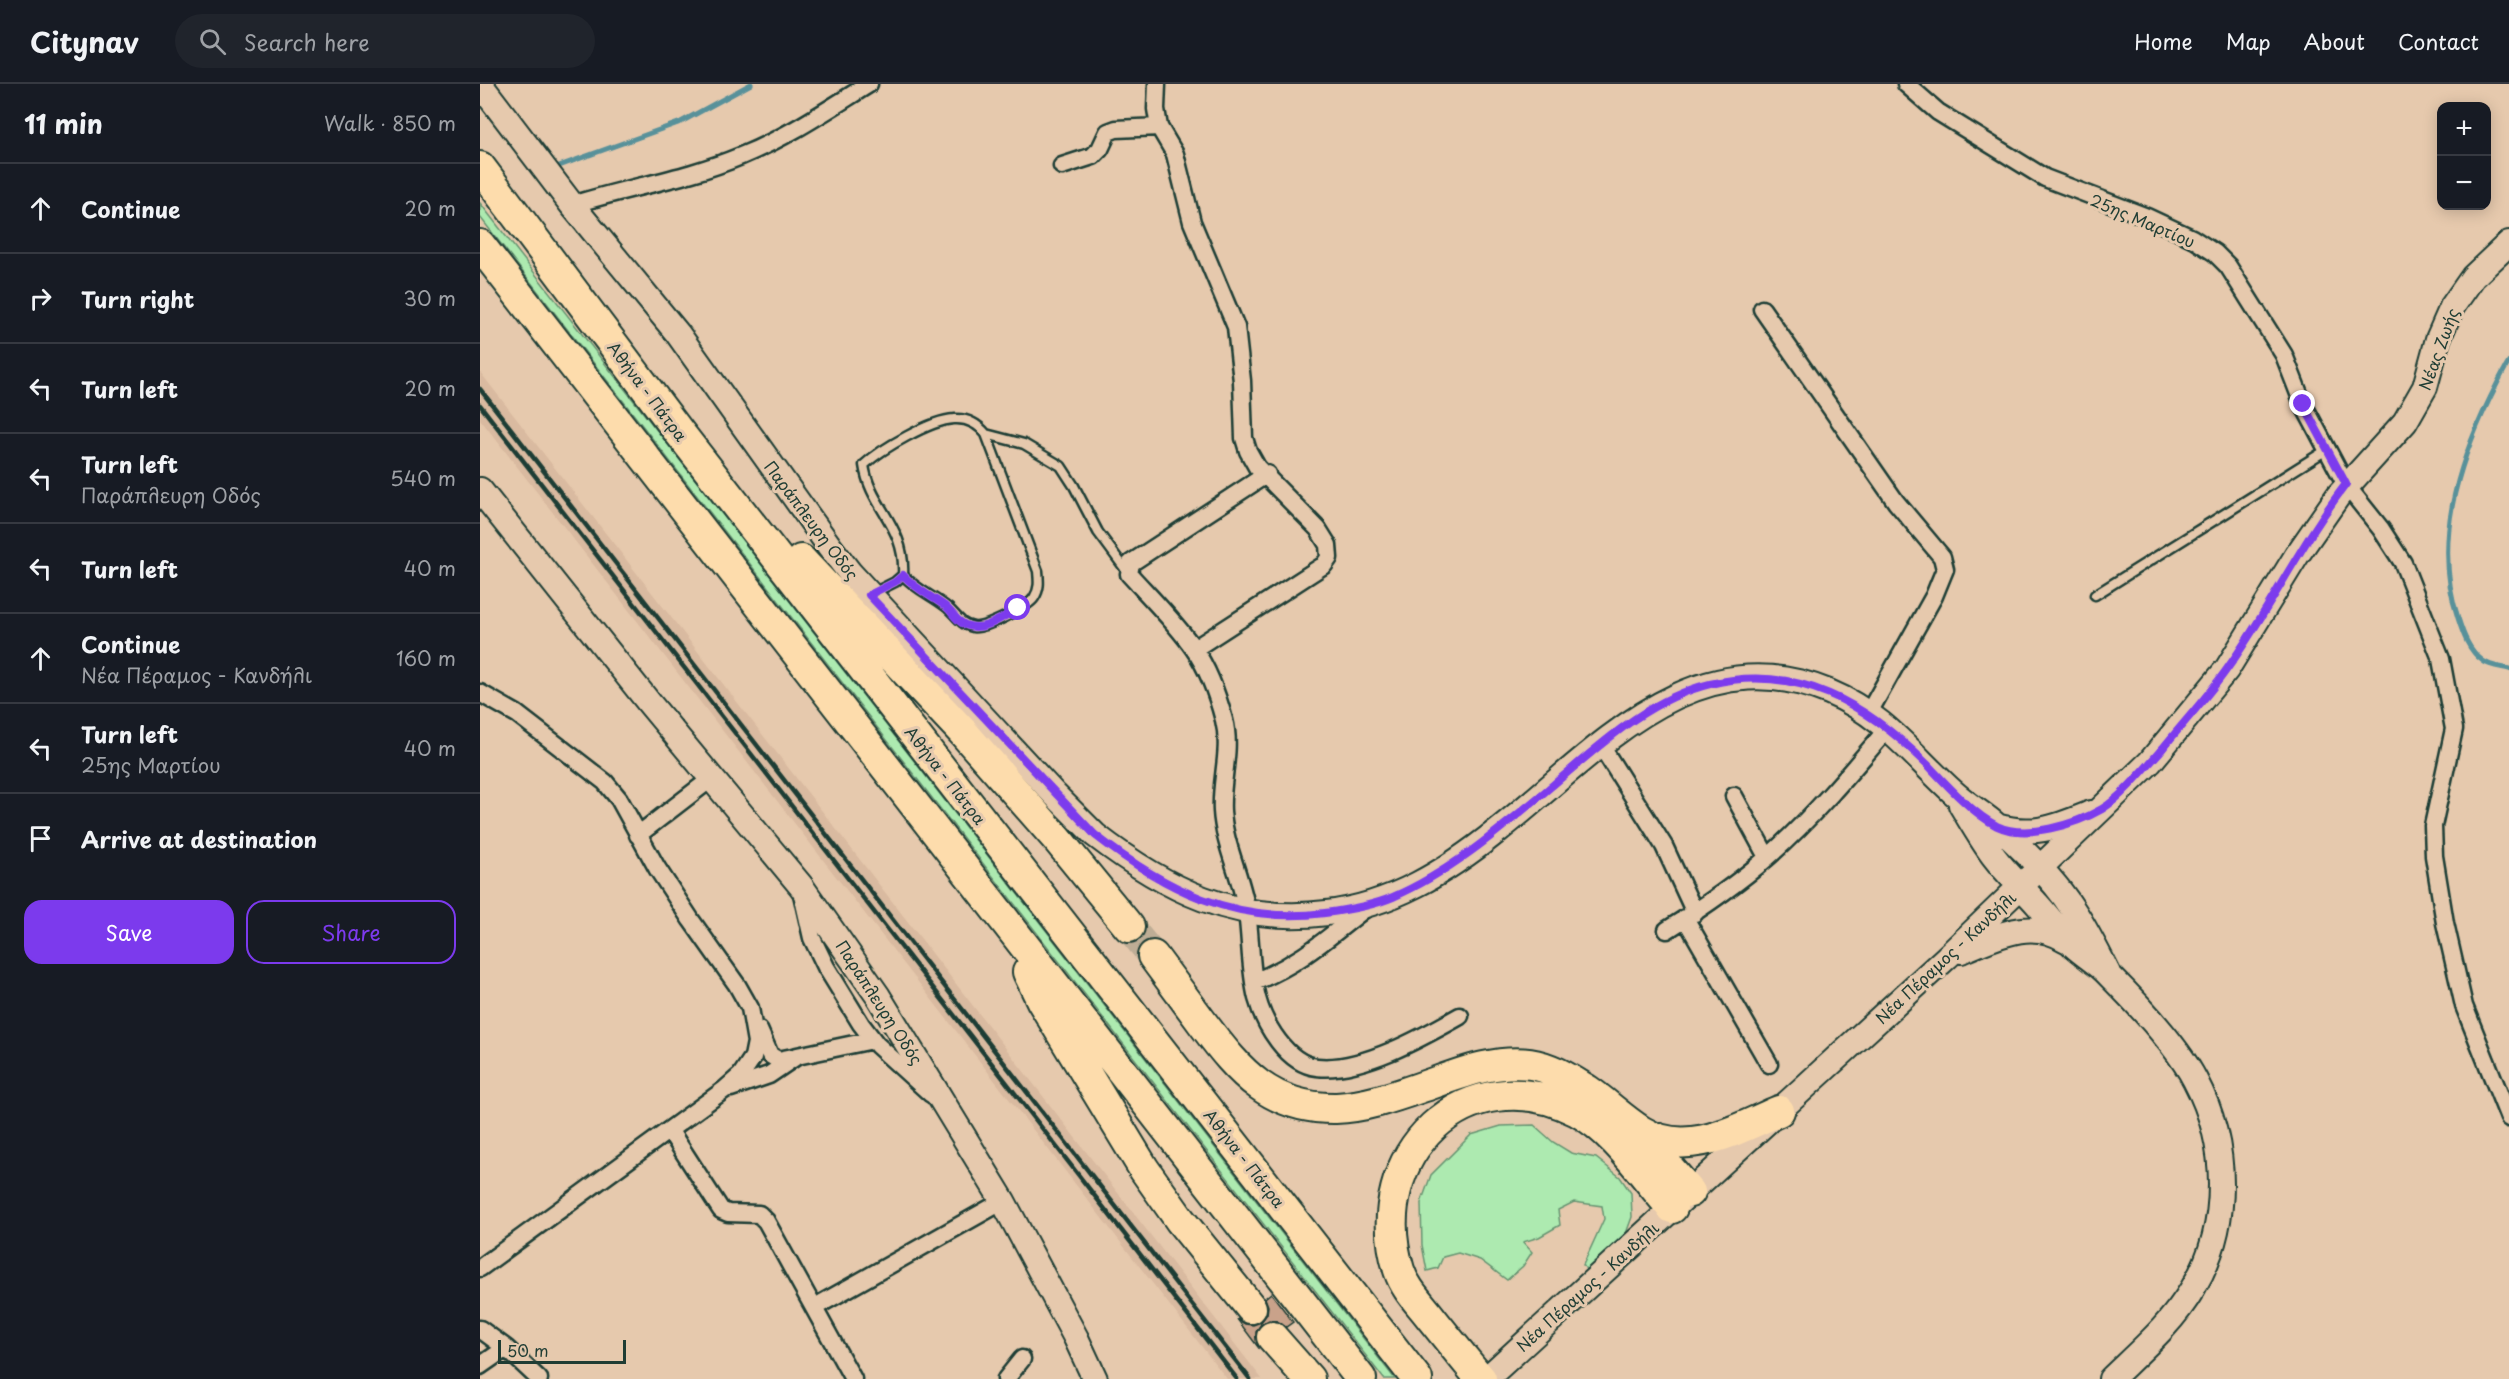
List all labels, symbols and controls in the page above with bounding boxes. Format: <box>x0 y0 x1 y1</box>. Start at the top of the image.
search box <box>175 14 595 68</box>
text: Citynav <box>30 20 139 63</box>
icon: search <box>196 25 229 58</box>
text: Search here <box>244 25 370 58</box>
text: Home <box>2134 25 2193 57</box>
text: Map <box>2226 25 2271 57</box>
text: About <box>2304 25 2365 57</box>
text: Contact <box>2398 25 2479 57</box>
map controls <box>2437 102 2491 210</box>
button: + <box>2437 102 2491 156</box>
text: 11 min <box>24 104 103 143</box>
text: Walk · 850 m <box>324 108 456 138</box>
button: − <box>2437 156 2491 210</box>
street label: 25ης Μαρτίου <box>2087 187 2199 253</box>
icon: ahead <box>24 192 57 225</box>
text: Continue <box>81 192 180 225</box>
text: 20 m <box>404 193 456 223</box>
icon: right <box>24 282 57 315</box>
text: Turn right <box>81 282 194 315</box>
text: 30 m <box>403 283 456 313</box>
street label: Νέας Ζωής <box>2412 304 2464 394</box>
street label: Αθήνα - Πάτρα <box>602 336 694 446</box>
icon: left <box>24 372 57 405</box>
text: Turn left <box>81 372 178 405</box>
text: 20 m <box>404 373 456 403</box>
route end <box>2289 390 2315 416</box>
text: Turn left <box>81 447 178 480</box>
street label: Παράπλευρη Οδός <box>759 455 865 585</box>
icon: left <box>24 462 57 495</box>
text: 540 m <box>390 463 456 493</box>
text: Παράπλευρη Οδός <box>81 480 261 510</box>
icon: left <box>24 552 57 585</box>
text: Turn left <box>81 552 178 585</box>
text: 40 m <box>404 553 456 583</box>
route start <box>1004 594 1030 620</box>
text: Continue <box>81 627 180 660</box>
icon: ahead <box>24 642 57 675</box>
text: 160 m <box>396 643 456 673</box>
text: Νέα Πέραμος - Κανδήλι <box>81 660 312 690</box>
text: Turn left <box>81 717 178 750</box>
street label: Αθήνα - Πάτρα <box>900 721 993 830</box>
icon: left <box>24 732 57 765</box>
text: 40 m <box>404 733 456 763</box>
text: 25ης Μαρτίου <box>81 750 221 780</box>
icon: arrive <box>24 822 57 855</box>
text: Arrive at destination <box>81 822 317 855</box>
street label: Νέα Πέραμος - Κανδήλι <box>1869 885 2021 1029</box>
button: Save <box>24 900 234 964</box>
button: Share <box>246 900 456 964</box>
street label: Παράπλευρη Οδός <box>831 935 929 1069</box>
street label: Αθήνα - Πάτρα <box>1199 1104 1292 1213</box>
street label: Νέα Πέραμος - Κανδήλι <box>1510 1215 1664 1357</box>
scale bar <box>498 1337 626 1364</box>
text: 50 m <box>507 1338 548 1362</box>

